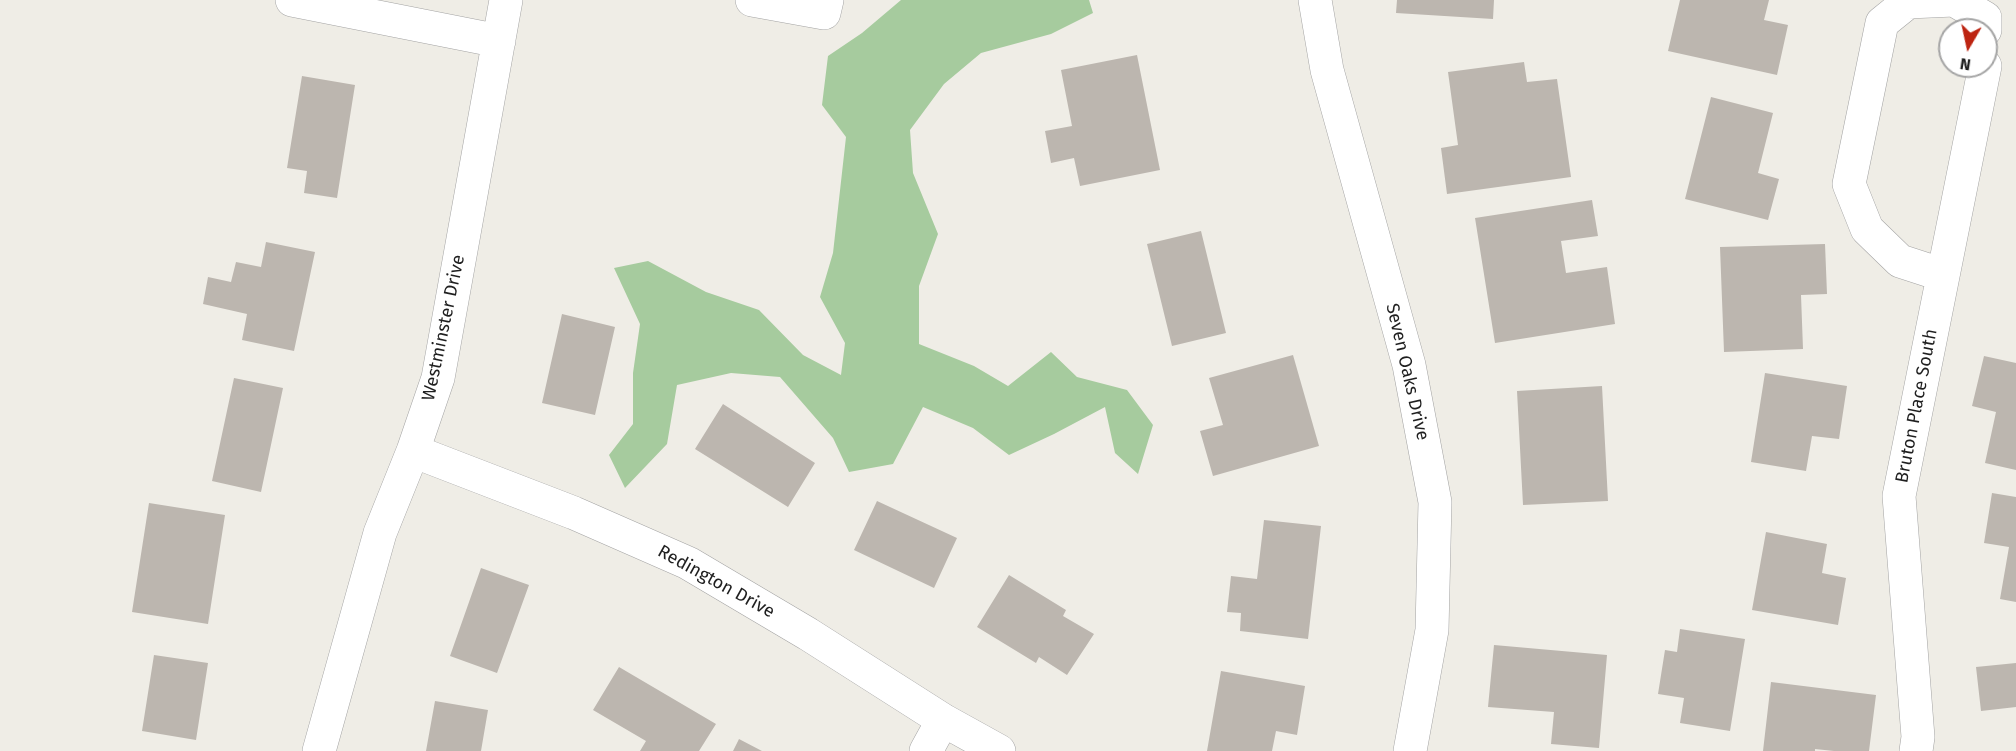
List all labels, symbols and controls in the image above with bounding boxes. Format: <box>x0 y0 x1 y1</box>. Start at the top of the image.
north arrow <box>1938 18 1998 78</box>
text: N <box>1959 54 1972 75</box>
street label: Westminster Drive <box>418 253 470 403</box>
street label: Seven Oaks Drive <box>1381 301 1433 443</box>
street label: Bruton Place South <box>1891 327 1943 485</box>
street label: Redington Drive <box>654 541 778 623</box>

